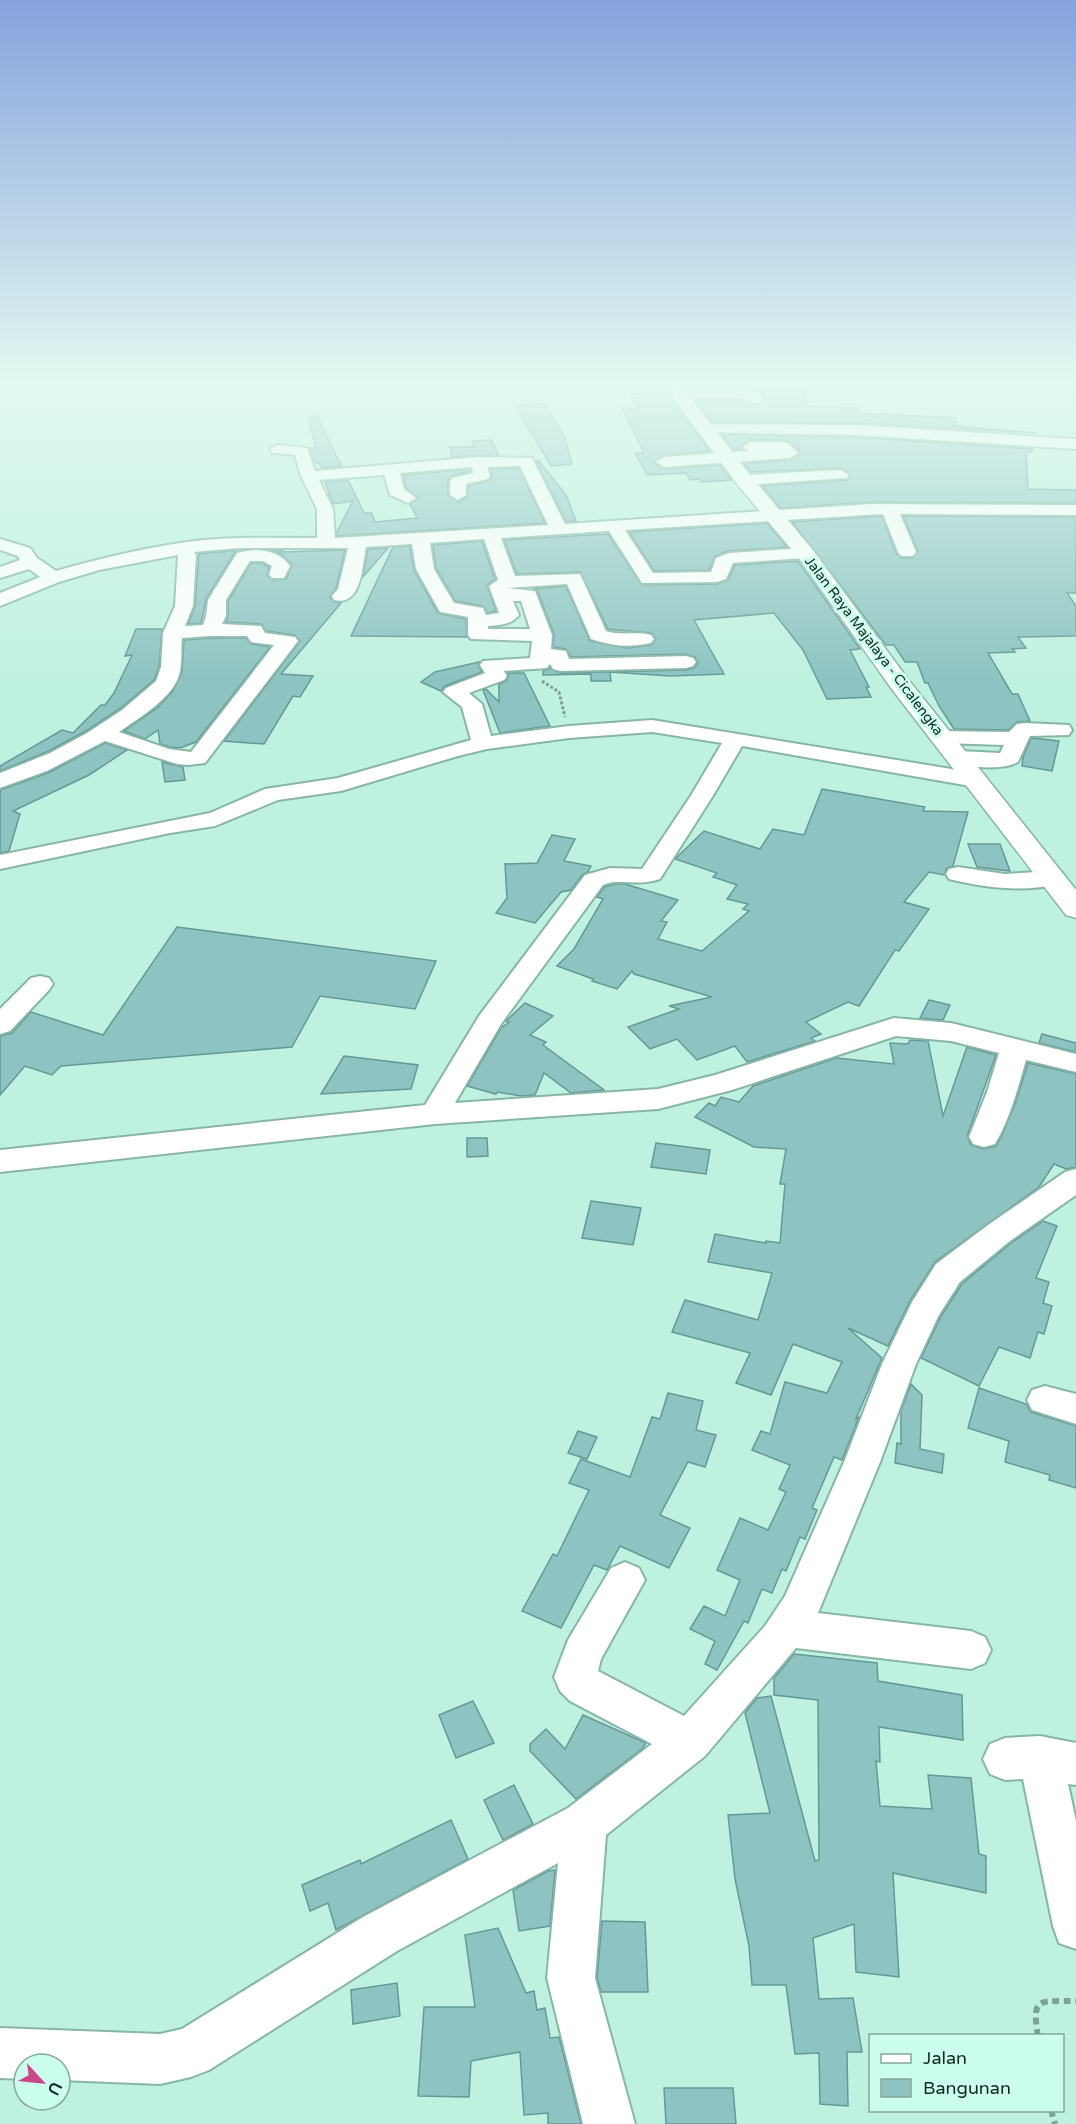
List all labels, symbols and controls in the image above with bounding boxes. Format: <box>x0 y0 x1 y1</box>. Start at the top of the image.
street label: Jalan Raya Majalaya - Cicalengka <box>801 553 947 739</box>
legend <box>869 2034 1064 2112</box>
text: Jalan <box>923 2047 967 2069</box>
north arrow <box>12 2052 72 2112</box>
text: Bangunan <box>923 2077 1011 2099</box>
text: U <box>43 2078 66 2098</box>

